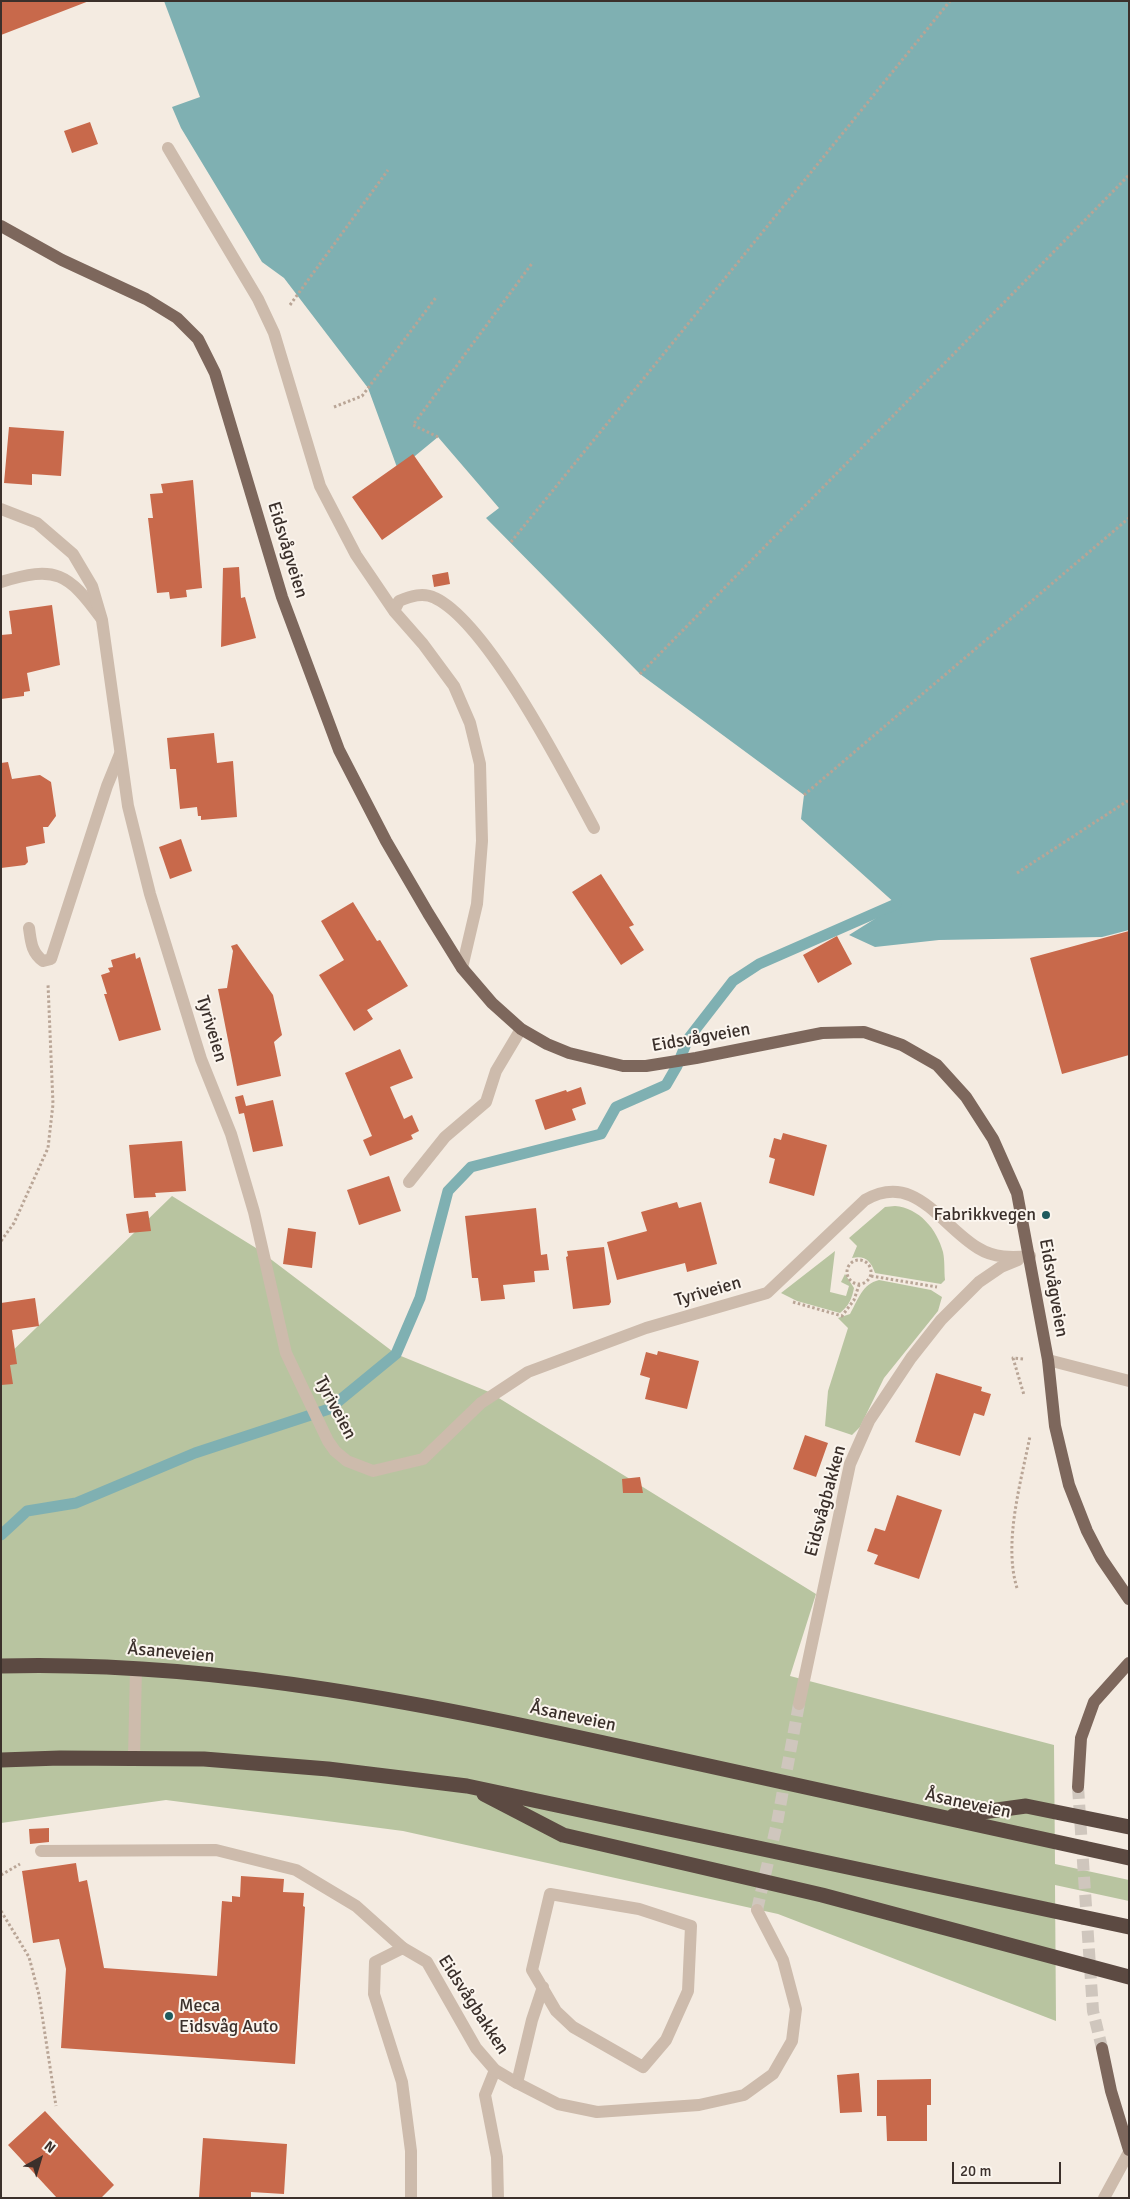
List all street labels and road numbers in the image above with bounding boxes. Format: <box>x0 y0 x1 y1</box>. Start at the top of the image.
street label: Eidsvågveien <box>262 499 312 601</box>
street label: Tyriveien <box>191 993 231 1065</box>
street label: Eidsvågveien <box>650 1019 752 1057</box>
street label: Eidsvågveien <box>1034 1237 1072 1339</box>
street label: Tyriveien <box>672 1272 744 1312</box>
street label: Tyriveien <box>309 1373 361 1443</box>
street label: Eidsvågbakken <box>801 1443 851 1559</box>
street label: Åsaneveien <box>127 1638 215 1668</box>
street label: Åsaneveien <box>528 1697 618 1737</box>
street label: Åsaneveien <box>923 1784 1013 1824</box>
street label: Eidsvågbakken <box>433 1951 513 2059</box>

